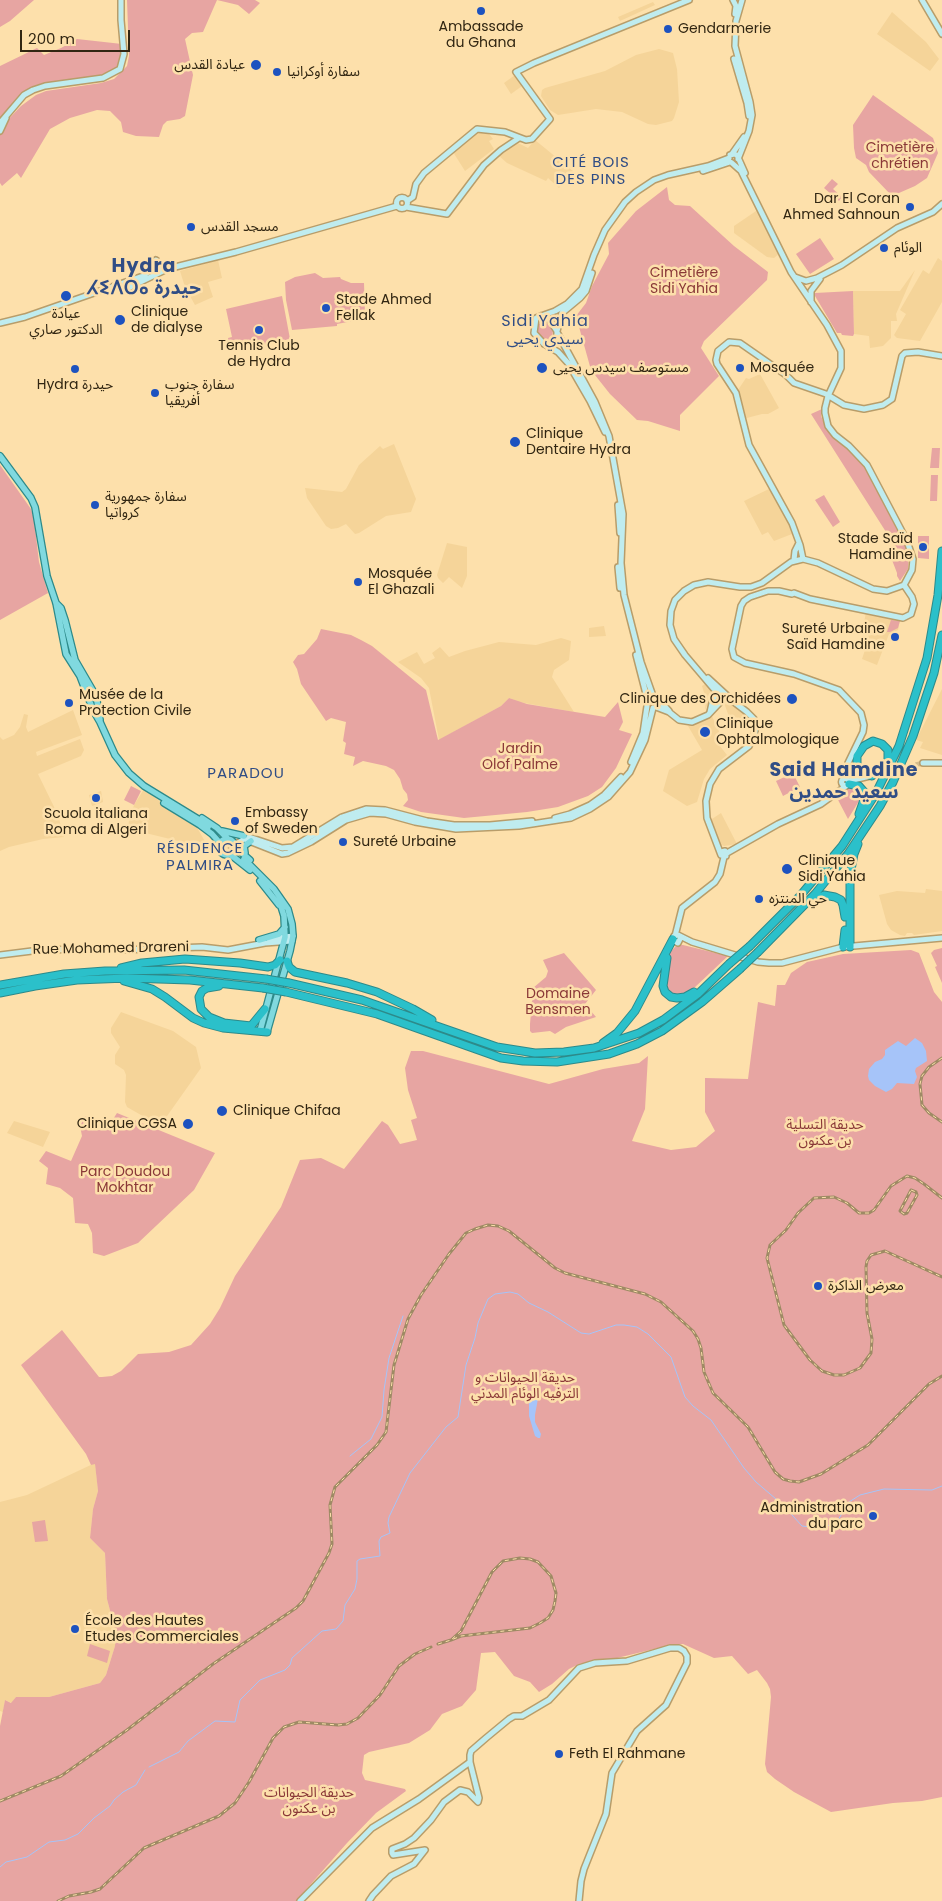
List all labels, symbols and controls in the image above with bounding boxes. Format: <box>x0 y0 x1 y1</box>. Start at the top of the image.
marker: Ambassade du Ghana <box>475 5 487 17</box>
place label: Ambassade du Ghana <box>438 19 524 52</box>
scale bar <box>22 20 132 52</box>
place label: Gendarmerie <box>678 21 771 37</box>
marker: Gendarmerie <box>662 23 674 35</box>
text: 200 m <box>28 28 75 49</box>
place label: عيادة القدس <box>174 57 245 73</box>
marker: عيادة القدس <box>249 58 263 72</box>
place label: سفارة أوكرانيا <box>287 64 360 80</box>
marker: سفارة أوكرانيا <box>271 66 283 78</box>
park label: Cimetière chrétien <box>866 140 934 172</box>
district label: CITÉ BOIS DES PINS <box>551 154 631 189</box>
place label: Dar El Coran Ahmed Sahnoun <box>783 191 900 223</box>
marker: Dar El Coran Ahmed Sahnoun <box>904 201 916 213</box>
place label: مسجد القدس <box>201 219 279 235</box>
marker: مسجد القدس <box>185 221 197 233</box>
place label: الوئام <box>894 240 922 256</box>
marker: الوئام <box>878 242 890 254</box>
district label: Hydra ⵃⵉⴷⵔⴰ حيدرة <box>90 256 198 300</box>
park label: Cimetière Sidi Yahia <box>650 265 718 298</box>
marker: عيادة الدكتور صاري <box>59 289 73 303</box>
place label: Stade Ahmed Fellak <box>336 292 432 324</box>
marker: Stade Ahmed Fellak <box>320 302 332 314</box>
place label: Clinique de dialyse <box>131 304 203 336</box>
place label: عيادة الدكتور صاري <box>29 306 103 338</box>
district label: Sidi Yahia سيدي يحيى <box>500 312 590 350</box>
marker: Clinique de dialyse <box>113 313 127 327</box>
marker: Tennis Club de Hydra <box>253 324 265 336</box>
place label: Tennis Club de Hydra <box>218 338 300 371</box>
place label: مستوصف سيدس يحيى <box>553 360 689 376</box>
place label: Mosquée <box>750 360 814 376</box>
marker: مستوصف سيدس يحيى <box>535 361 549 375</box>
marker: Mosquée <box>734 362 746 374</box>
marker: Hydra حيدرة <box>69 363 81 375</box>
place label: Hydra حيدرة <box>37 377 113 393</box>
place label: سفارة جنوب أفريقيا <box>165 377 235 410</box>
marker: سفارة جنوب أفريقيا <box>149 387 161 399</box>
place label: Clinique Dentaire Hydra <box>526 426 631 458</box>
marker: Clinique Dentaire Hydra <box>508 435 522 449</box>
place label: سفارة جمهورية كرواتيا <box>105 489 187 522</box>
marker: سفارة جمهورية كرواتيا <box>89 499 101 511</box>
place label: Stade Saïd Hamdine <box>838 531 913 564</box>
marker: Stade Saïd Hamdine <box>917 541 929 553</box>
place label: Mosquée El Ghazali <box>368 566 434 598</box>
marker: Mosquée El Ghazali <box>352 576 364 588</box>
place label: Sureté Urbaine Saïd Hamdine <box>782 621 885 654</box>
marker: Sureté Urbaine Saïd Hamdine <box>889 631 901 643</box>
place label: Musée de la Protection Civile <box>79 687 191 720</box>
place label: Clinique des Orchidées <box>620 691 781 707</box>
marker: Clinique des Orchidées <box>785 692 799 706</box>
marker: Musée de la Protection Civile <box>63 697 75 709</box>
place label: Clinique Ophtalmologique <box>716 716 839 749</box>
marker: Clinique Ophtalmologique <box>698 725 712 739</box>
park label: Jardin Olof Palme <box>482 741 558 774</box>
district label: Said Hamdine سعيد حمدين <box>768 760 920 804</box>
district label: PARADOU <box>206 765 286 783</box>
marker: Scuola italiana Roma di Algeri <box>90 792 102 804</box>
place label: Embassy of Sweden <box>245 805 318 838</box>
place label: Scuola italiana Roma di Algeri <box>44 806 148 839</box>
marker: Embassy of Sweden <box>229 815 241 827</box>
place label: Sureté Urbaine <box>353 834 456 850</box>
marker: Sureté Urbaine <box>337 836 349 848</box>
district label: RÉSIDENCE PALMIRA <box>156 840 244 875</box>
place label: Clinique Sidi Yahia <box>798 853 866 886</box>
marker: Clinique Sidi Yahia <box>780 862 794 876</box>
place label: حي المنتزه <box>769 891 827 907</box>
marker: حي المنتزه <box>753 893 765 905</box>
street label: Rue Mohamed Drareni <box>33 939 189 959</box>
park label: Domaine Bensmen <box>525 986 591 1019</box>
place label: Clinique Chifaa <box>233 1103 341 1119</box>
marker: Clinique Chifaa <box>215 1104 229 1118</box>
place label: Clinique CGSA <box>77 1116 177 1132</box>
marker: Clinique CGSA <box>181 1117 195 1131</box>
park label: حديقة التسلية بن عكنون <box>786 1117 864 1150</box>
park label: Parc Doudou Mokhtar <box>80 1164 170 1196</box>
place label: معرض الذاكرة <box>828 1278 904 1294</box>
marker: معرض الذاكرة <box>812 1280 824 1292</box>
park label: حديقة الحيوانات و الترفيه الوئام المدني <box>471 1370 579 1402</box>
place label: Administration du parc <box>760 1500 863 1532</box>
marker: Administration du parc <box>867 1510 879 1522</box>
place label: École des Hautes Etudes Commerciales <box>85 1613 239 1645</box>
marker: École des Hautes Etudes Commerciales <box>69 1623 81 1635</box>
place label: Feth El Rahmane <box>569 1746 685 1762</box>
marker: Feth El Rahmane <box>553 1748 565 1760</box>
park label: حديقة الحيوانات بن عكنون <box>264 1785 354 1818</box>

